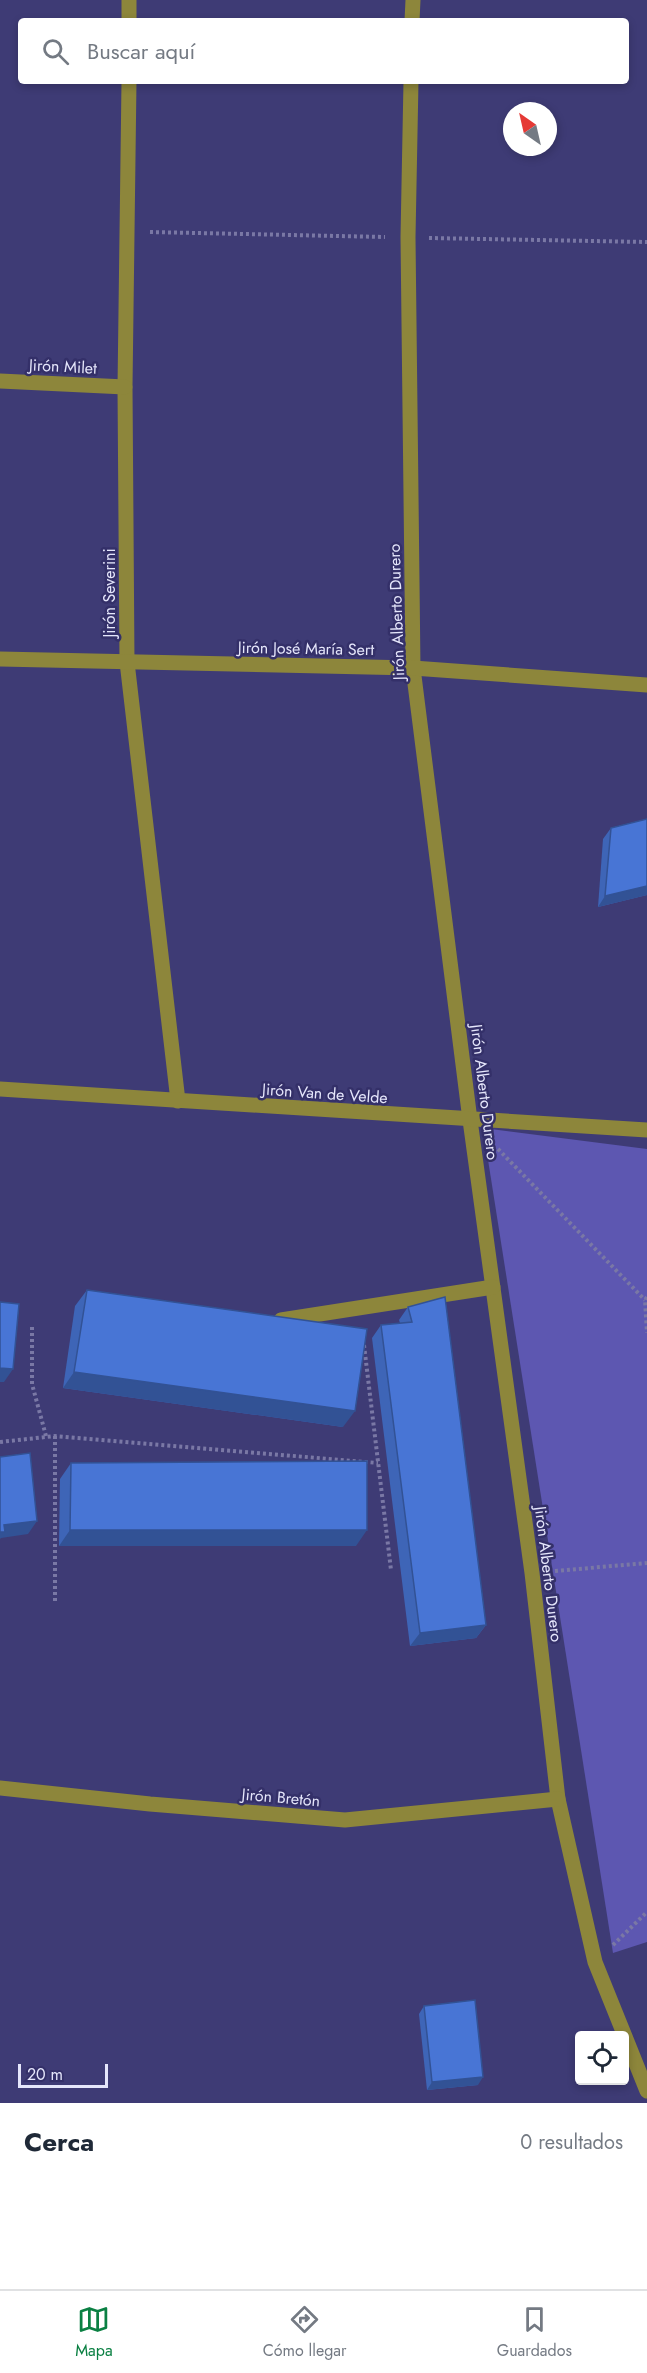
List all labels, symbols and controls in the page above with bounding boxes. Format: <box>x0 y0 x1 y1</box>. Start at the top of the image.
search box <box>18 18 629 84</box>
icon: search <box>39 35 72 68</box>
text: Buscar aquí <box>87 35 195 67</box>
north arrow <box>503 102 557 156</box>
street label: Jirón Milet <box>26 353 98 380</box>
street label: Jirón Alberto Durero <box>383 543 410 683</box>
street label: Jirón Severini <box>98 548 121 640</box>
street label: Jirón José María Sert <box>236 636 375 661</box>
street label: Jirón Alberto Durero <box>465 1021 504 1161</box>
street label: Jirón Van de Velde <box>259 1078 388 1109</box>
street label: Jirón Alberto Durero <box>529 1503 568 1643</box>
street label: Jirón Bretón <box>239 1782 321 1812</box>
map controls <box>575 2031 629 2085</box>
button: locate <box>575 2031 629 2085</box>
scale bar <box>18 2061 108 2088</box>
text: 20 m <box>27 2063 63 2086</box>
text: Cerca <box>24 2123 94 2161</box>
text: 0 resultados <box>520 2128 623 2157</box>
tab: Mapa <box>75 2303 113 2362</box>
tab: Cómo llegar <box>263 2303 346 2362</box>
tab: Guardados <box>497 2303 572 2362</box>

